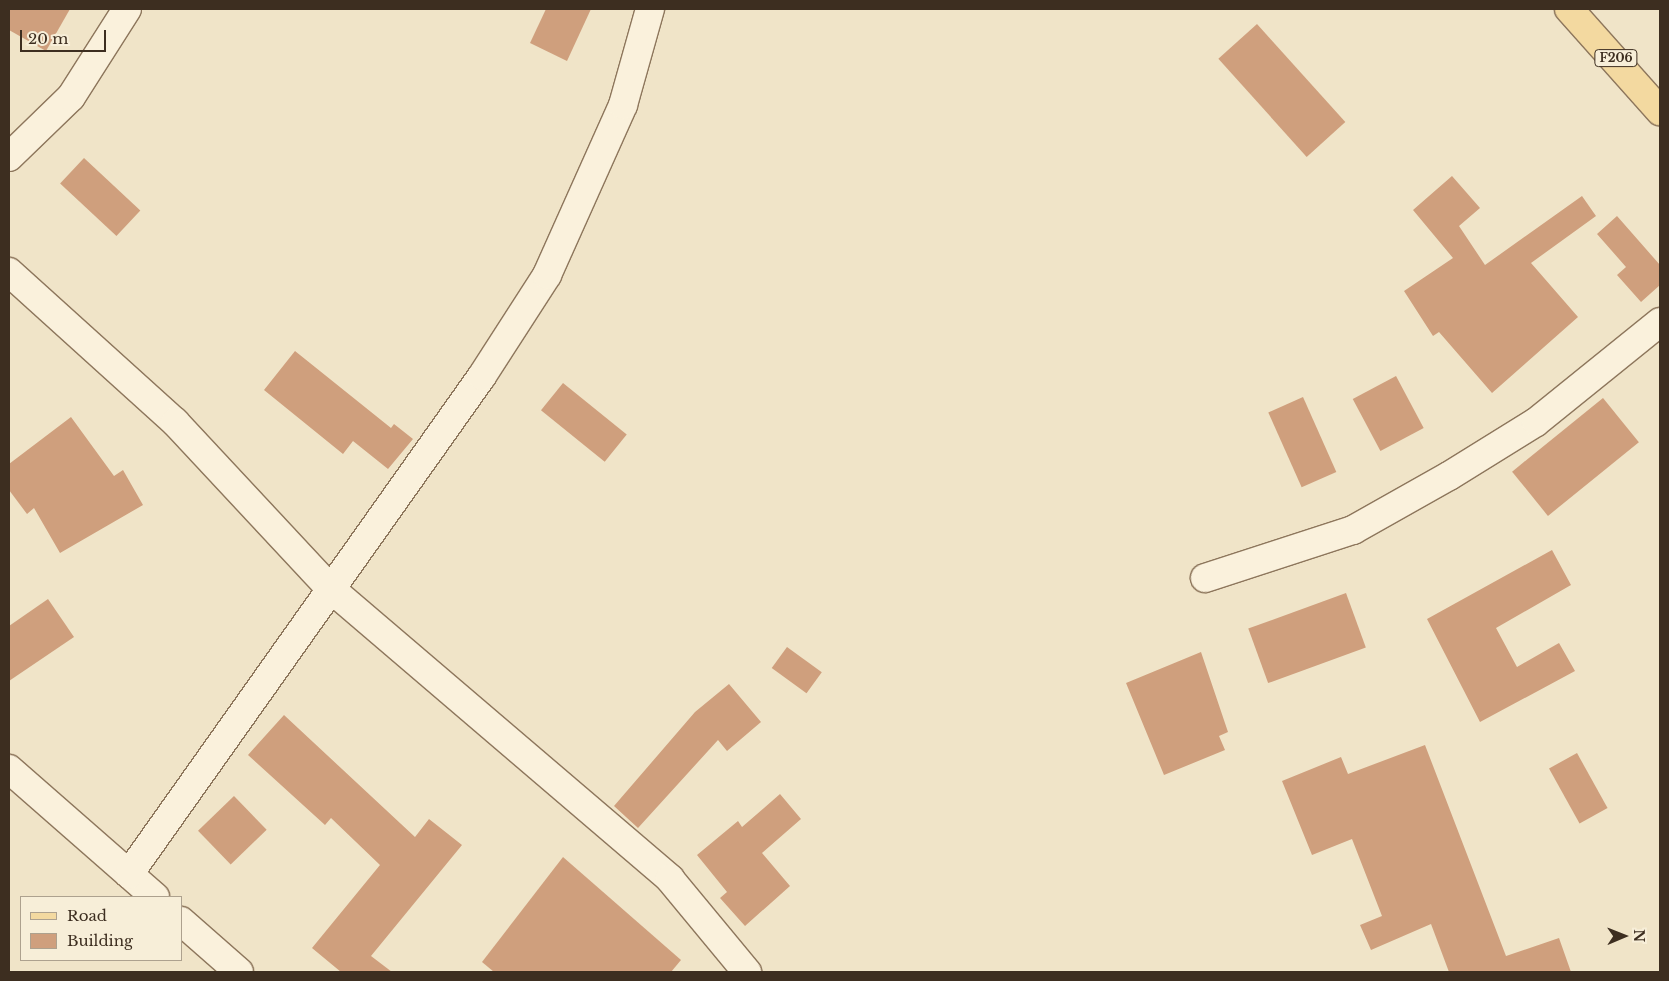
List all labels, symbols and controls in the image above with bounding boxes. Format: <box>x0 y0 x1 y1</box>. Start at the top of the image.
scale bar <box>22 20 109 52</box>
text: 20 m <box>28 29 68 48</box>
road number: F206 <box>1594 48 1638 68</box>
legend <box>20 896 182 961</box>
text: Road <box>67 906 107 925</box>
north arrow <box>1599 911 1649 961</box>
text: N <box>1630 929 1648 942</box>
text: Building <box>67 931 133 950</box>

